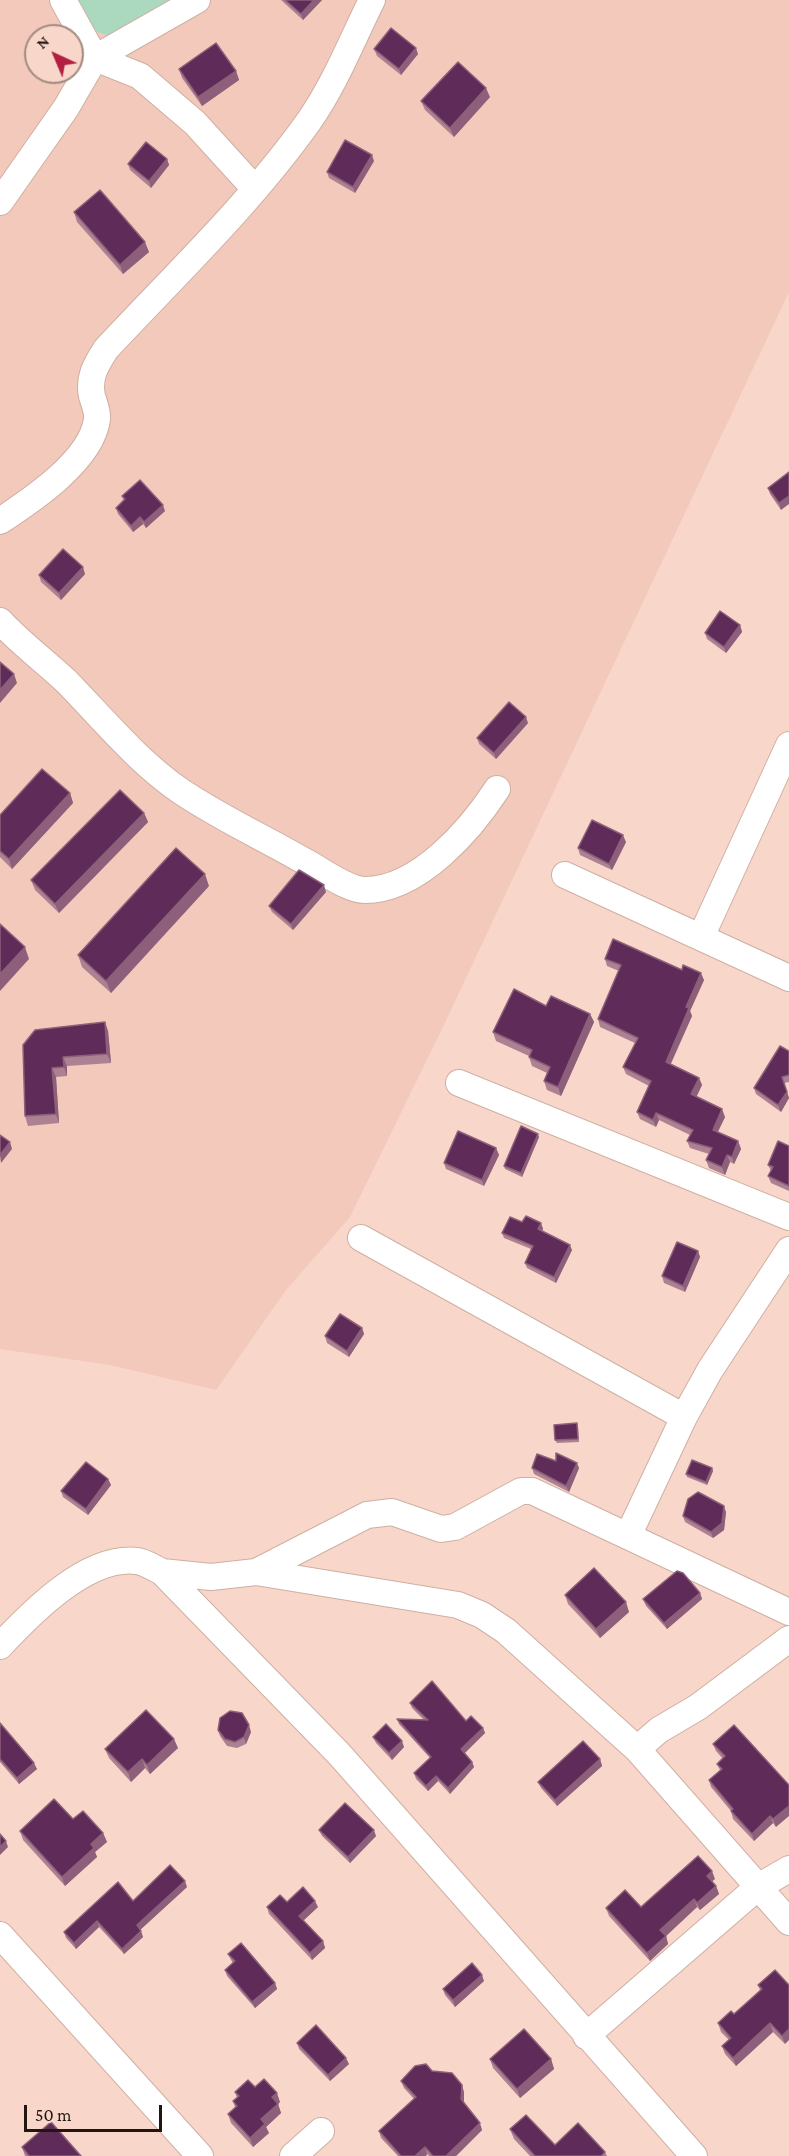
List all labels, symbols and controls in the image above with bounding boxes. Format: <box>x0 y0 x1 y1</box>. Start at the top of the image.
north arrow <box>24 24 84 84</box>
text: N <box>33 32 52 52</box>
scale bar <box>27 2093 165 2131</box>
text: 50 m <box>35 2105 72 2125</box>

